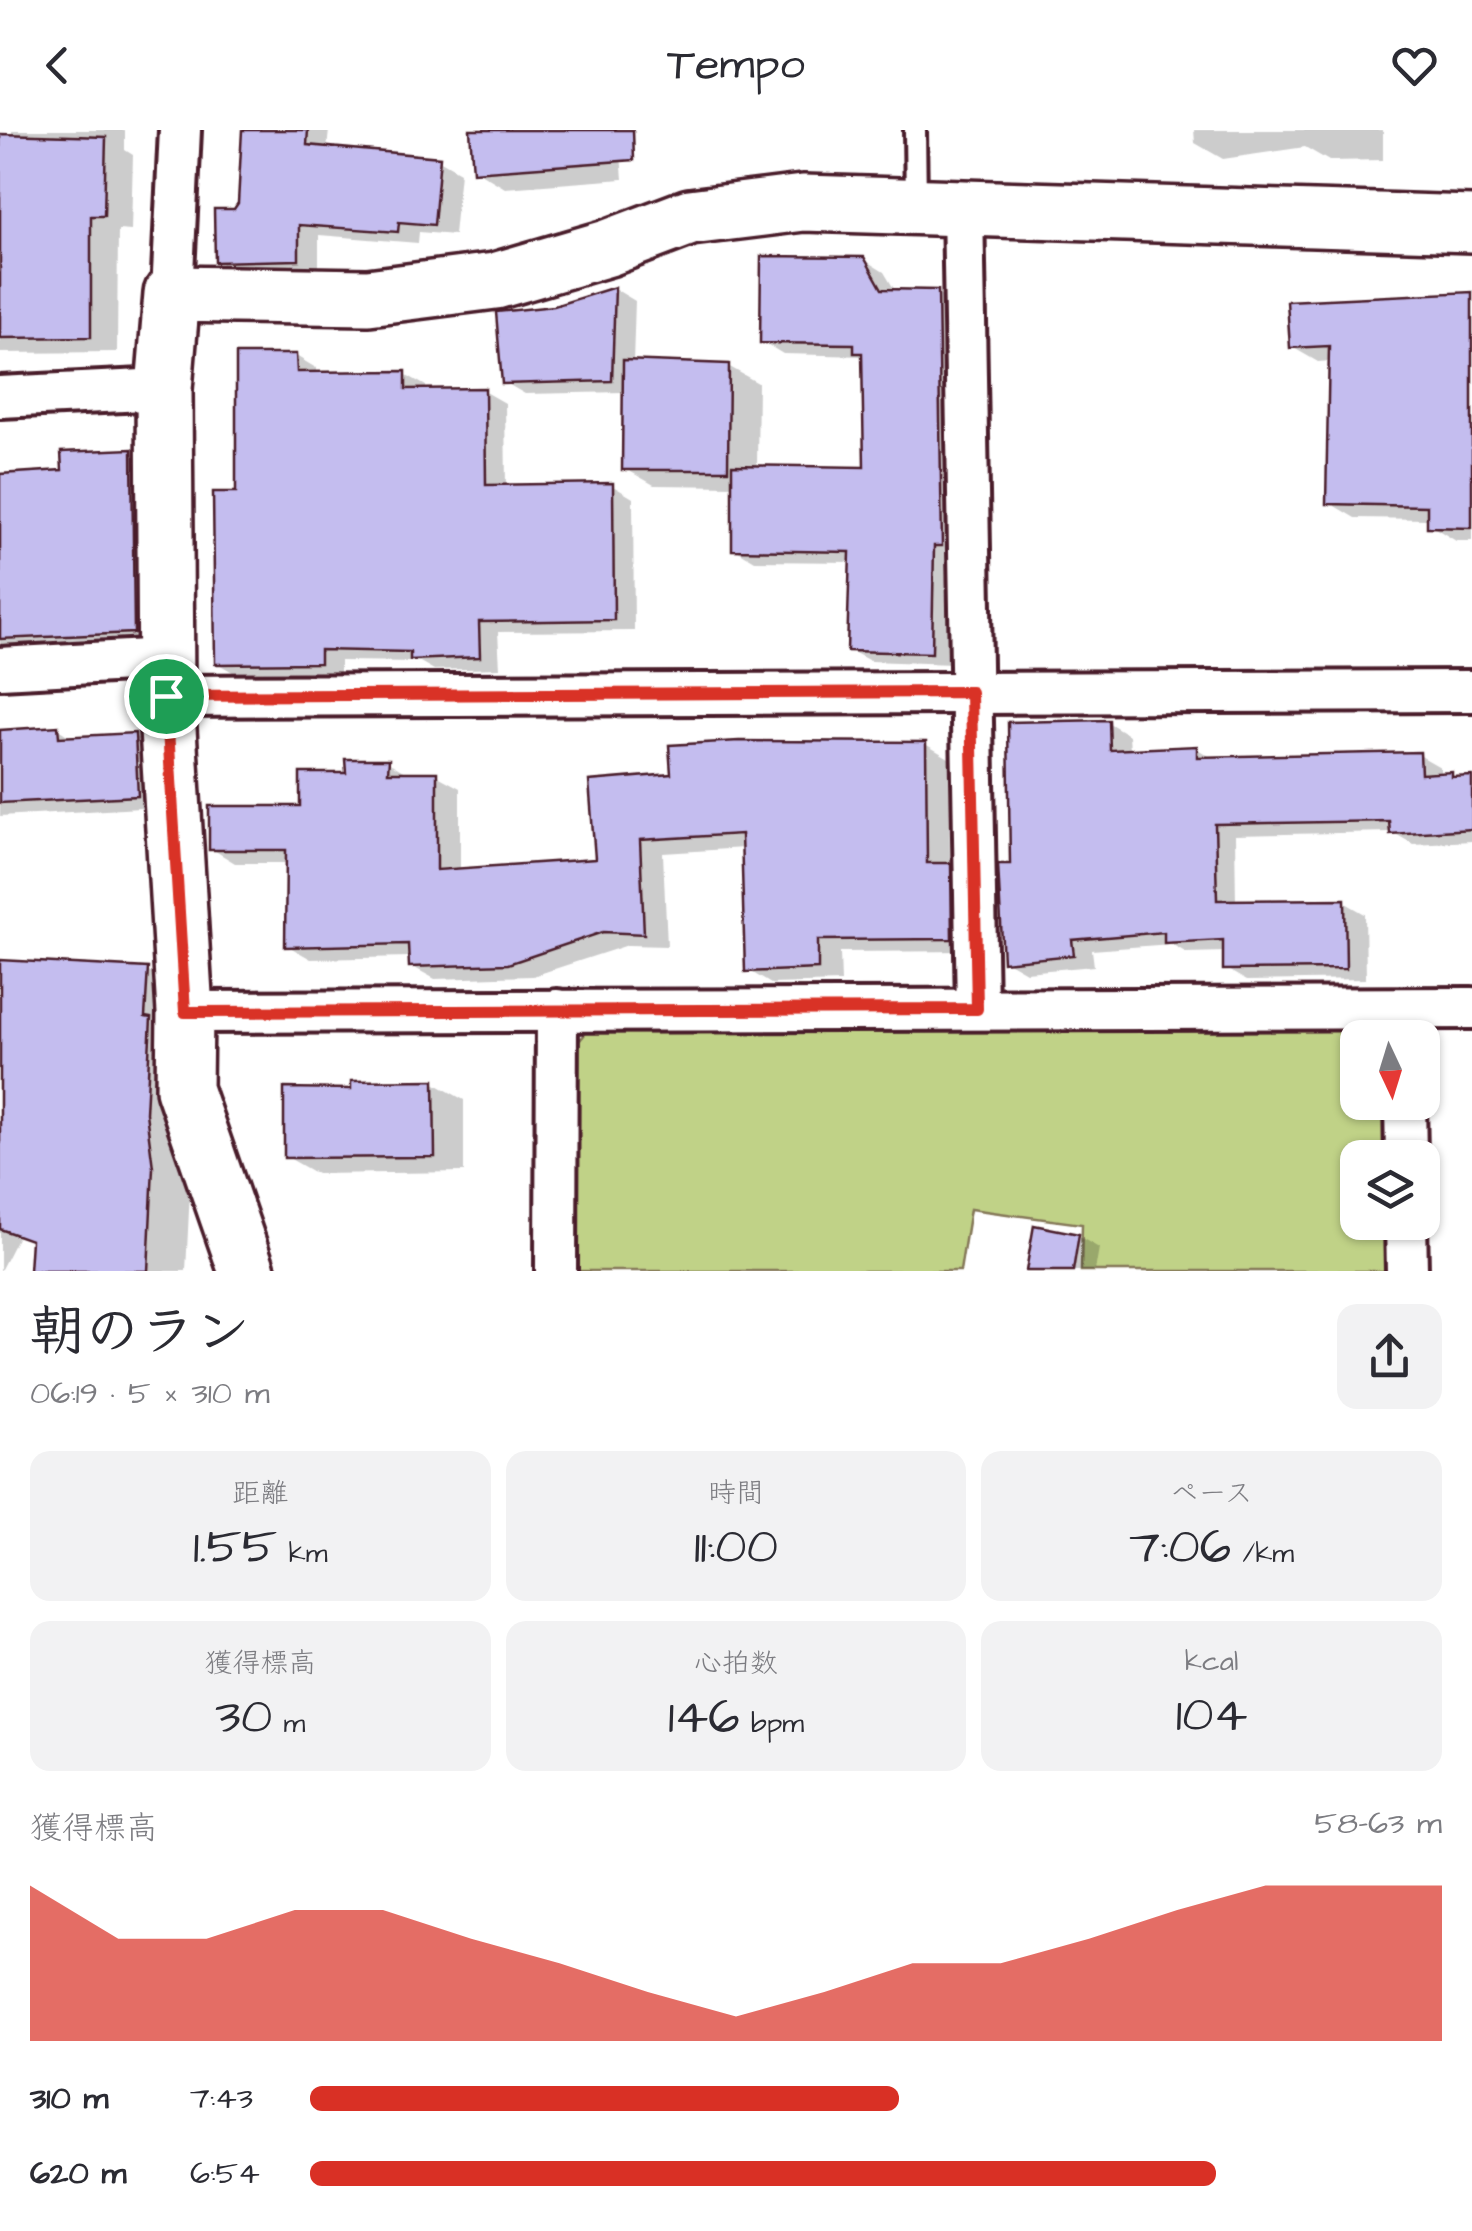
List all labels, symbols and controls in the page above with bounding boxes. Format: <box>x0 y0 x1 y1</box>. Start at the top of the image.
text: Tempo <box>667 34 805 96</box>
icon: back <box>30 38 85 93</box>
icon: heart <box>1387 38 1442 93</box>
pin <box>124 654 209 739</box>
icon: arrive <box>139 669 194 724</box>
north arrow <box>1340 1020 1440 1120</box>
map controls <box>1340 1020 1440 1240</box>
button: layers <box>1340 1140 1440 1240</box>
text: 朝のラン <box>30 1295 250 1371</box>
button: share <box>1337 1304 1442 1409</box>
text: 06:19 · 5 × 310 m <box>30 1371 270 1416</box>
text: 距離 <box>232 1474 288 1513</box>
text: 時間 <box>708 1474 764 1513</box>
text: ペース <box>1170 1474 1253 1513</box>
text: 1.55 <box>193 1513 277 1582</box>
text: 11:00 <box>694 1513 778 1582</box>
text: 7:06 <box>1129 1513 1231 1582</box>
text: km <box>277 1534 328 1573</box>
text: /km <box>1231 1534 1294 1573</box>
text: kcal <box>1185 1642 1238 1681</box>
text: 獲得標高 <box>204 1644 316 1683</box>
text: 心拍数 <box>694 1644 778 1683</box>
text: 104 <box>1176 1681 1248 1750</box>
text: 30 <box>215 1683 272 1752</box>
text: 146 <box>668 1683 740 1752</box>
text: m <box>272 1704 305 1743</box>
text: bpm <box>740 1704 804 1743</box>
text: 58–63 m <box>1315 1801 1442 1846</box>
text: 獲得標高 <box>30 1806 158 1851</box>
text: 310 m <box>30 2076 108 2121</box>
text: 7:43 <box>190 2076 253 2121</box>
text: 620 m <box>30 2151 126 2196</box>
text: 6:54 <box>190 2151 260 2196</box>

